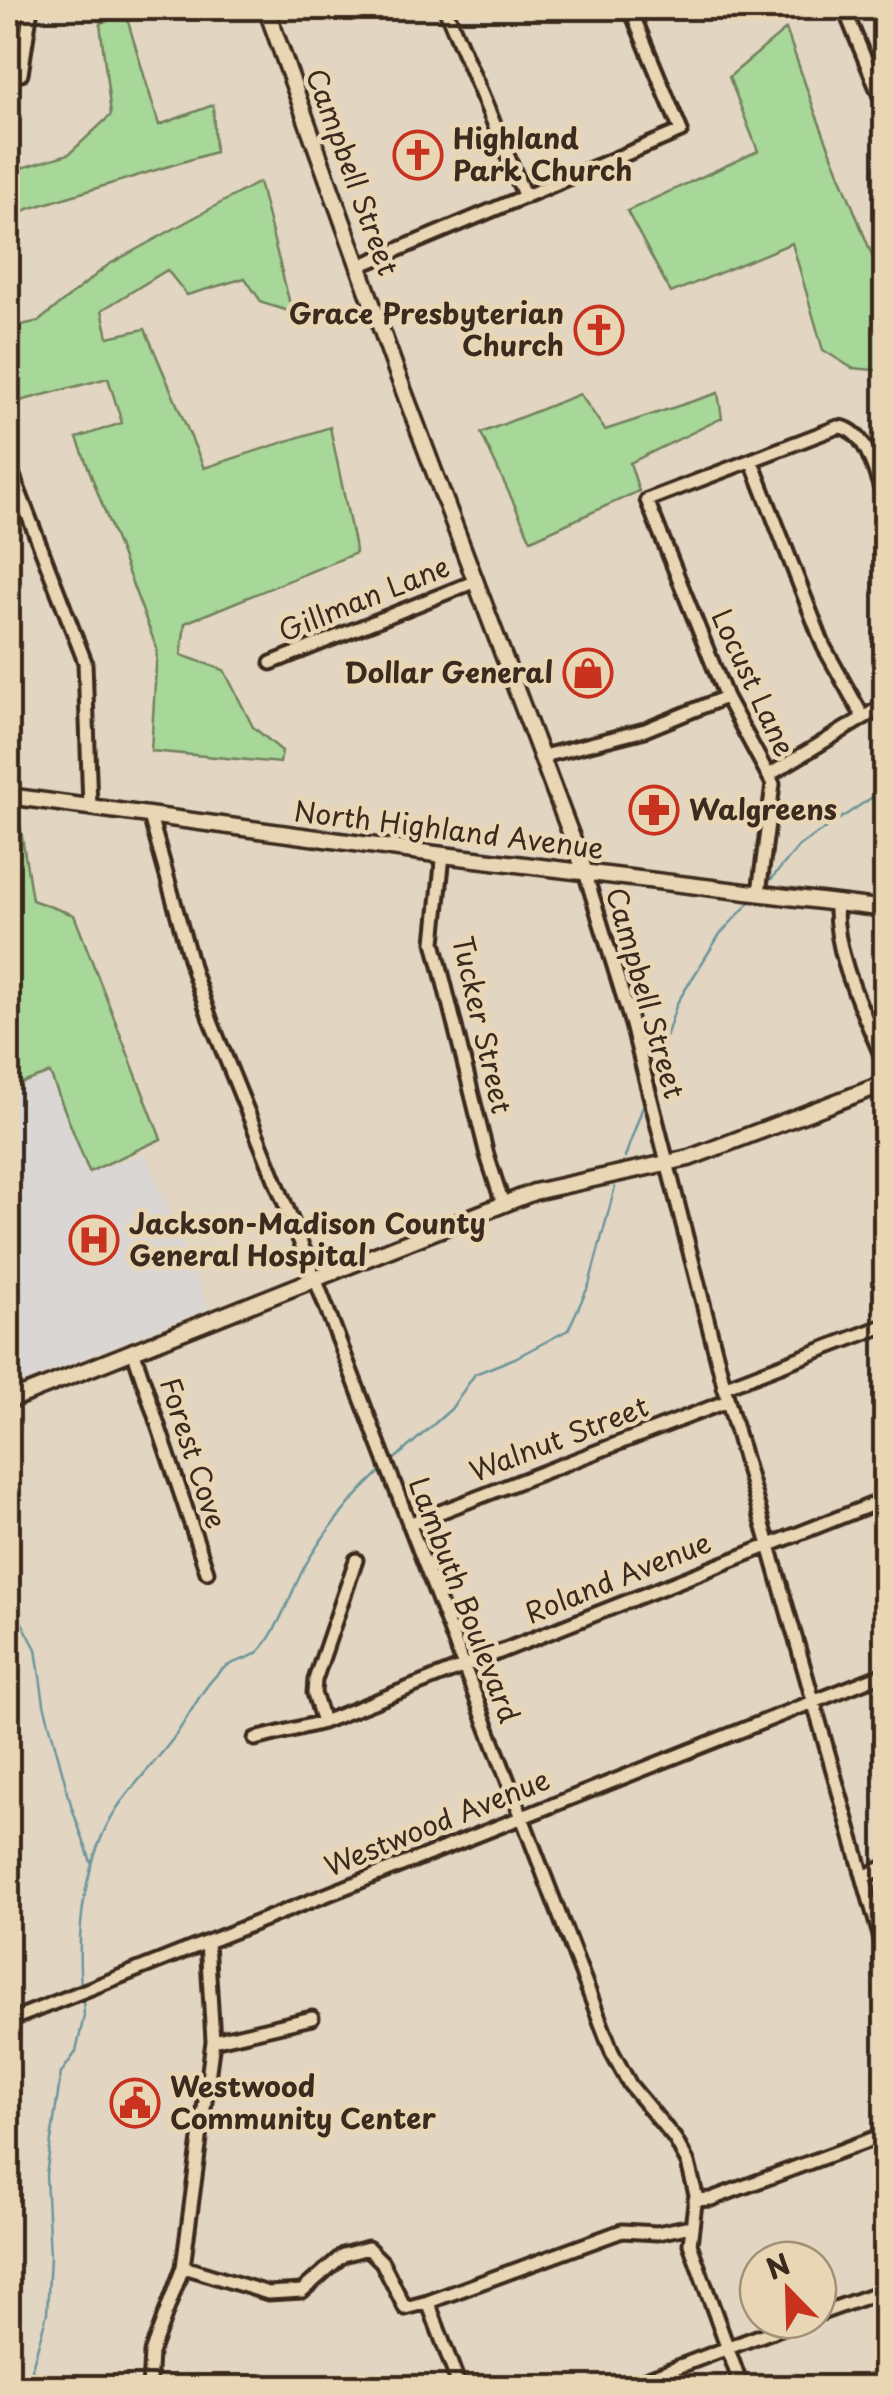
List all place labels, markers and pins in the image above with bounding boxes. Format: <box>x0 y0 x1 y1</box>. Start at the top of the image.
place label: Highland Park Church <box>453 116 633 191</box>
church icon: Highland Park Church <box>392 129 444 181</box>
place label: Grace Presbyterian Church <box>289 291 564 366</box>
church icon: Grace Presbyterian Church <box>573 304 625 356</box>
shop icon: Dollar General <box>562 647 614 699</box>
place label: Dollar General <box>344 650 553 693</box>
pharmacy icon: Walgreens <box>628 784 680 836</box>
place label: Walgreens <box>689 787 837 830</box>
place label: Jackson-Madison County General Hospital <box>129 1201 486 1276</box>
hospital icon: Jackson-Madison County General Hospital <box>68 1214 120 1266</box>
place label: Westwood Community Center <box>170 2064 436 2139</box>
public building icon: Westwood Community Center <box>109 2077 161 2129</box>

